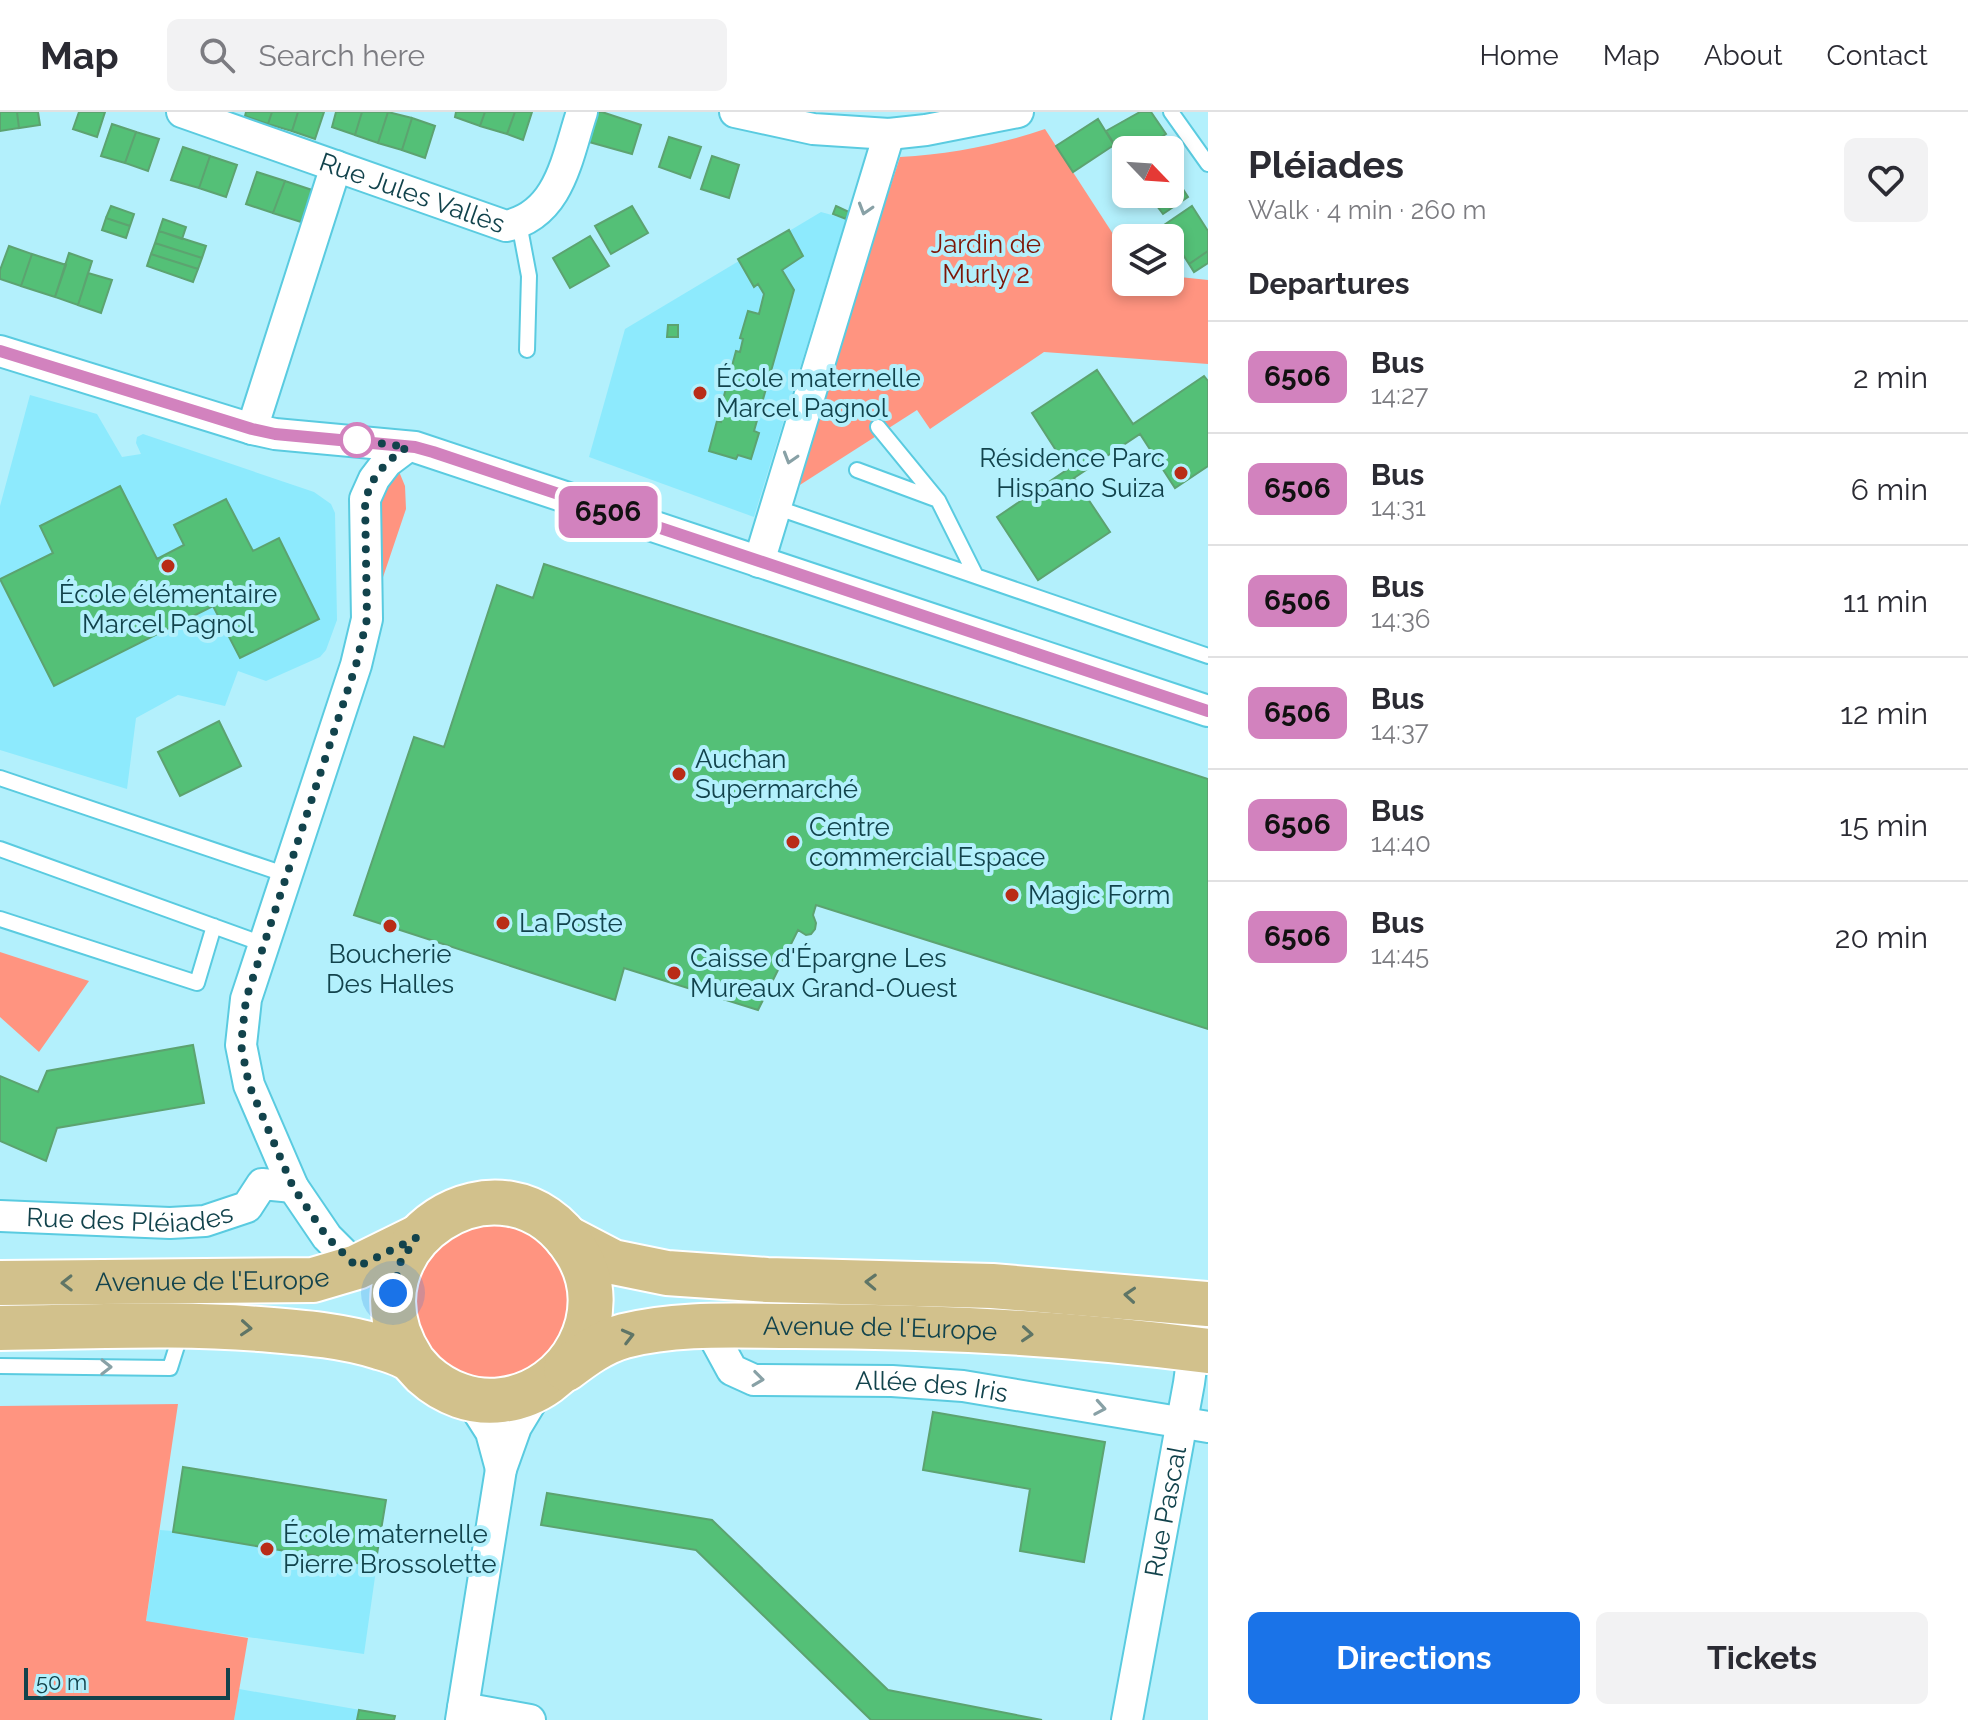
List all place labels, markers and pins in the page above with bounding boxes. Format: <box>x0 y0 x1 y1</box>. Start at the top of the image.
place label: École maternelle Marcel Pagnol <box>716 363 921 423</box>
marker: École maternelle Marcel Pagnol <box>691 384 709 402</box>
unlabelled marker <box>340 423 374 457</box>
place label: Résidence Parc Hispano Suiza <box>979 443 1165 503</box>
marker: Résidence Parc Hispano Suiza <box>1172 464 1190 482</box>
marker: École élémentaire Marcel Pagnol <box>159 557 177 575</box>
place label: École élémentaire Marcel Pagnol <box>59 579 277 639</box>
place label: Auchan Supermarché <box>695 744 858 804</box>
marker: Auchan Supermarché <box>670 765 688 783</box>
place label: Centre commercial Espace <box>809 812 1045 872</box>
marker: Centre commercial Espace <box>784 833 802 851</box>
place label: Magic Form <box>1028 880 1170 910</box>
marker: Magic Form <box>1003 886 1021 904</box>
place label: La Poste <box>519 908 623 938</box>
marker: La Poste <box>494 914 512 932</box>
marker: Boucherie Des Halles <box>381 917 399 935</box>
place label: Boucherie Des Halles <box>326 939 454 999</box>
place label: Caisse d'Épargne Les Mureaux Grand-Ouest <box>690 943 958 1003</box>
marker: Caisse d'Épargne Les Mureaux Grand-Ouest <box>665 964 683 982</box>
place label: École maternelle Pierre Brossolette <box>283 1519 497 1579</box>
marker: École maternelle Pierre Brossolette <box>258 1540 276 1558</box>

